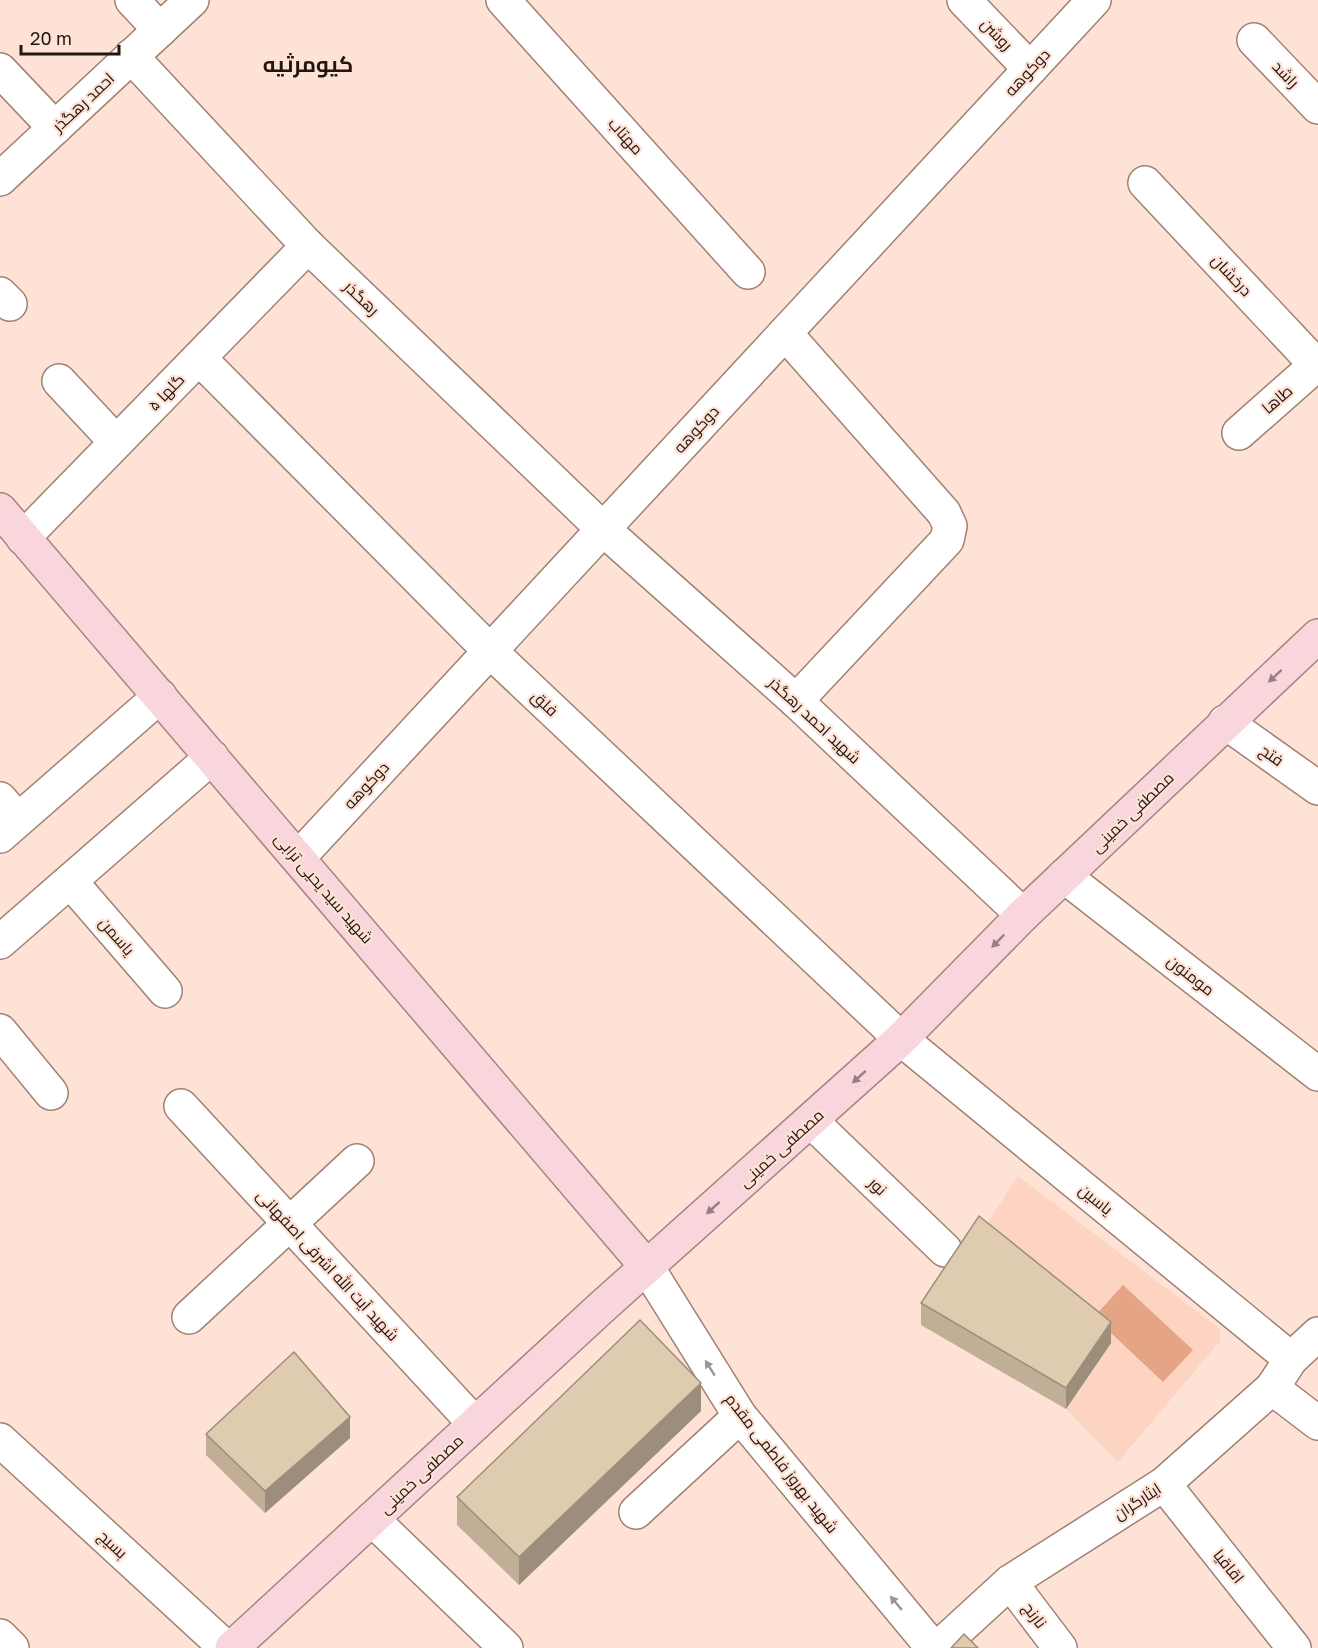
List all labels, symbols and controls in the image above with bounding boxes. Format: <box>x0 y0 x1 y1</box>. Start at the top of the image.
street label: روشن <box>976 14 1017 55</box>
scale bar <box>21 18 118 56</box>
text: 20 m <box>30 27 72 49</box>
street label: دوکوهه <box>1000 44 1054 100</box>
district label: کیومرثیه <box>263 50 353 78</box>
street label: راشد <box>1268 56 1304 92</box>
street label: احمد رهگذر <box>47 68 118 136</box>
street label: مهتاب <box>603 113 648 159</box>
street label: درخشان <box>1207 250 1256 301</box>
street label: رهگذر <box>340 276 384 319</box>
street label: گلها ۵ <box>144 369 189 415</box>
street label: طاها <box>1258 380 1296 418</box>
street label: دوکوهه <box>669 401 723 457</box>
one-way arrow <box>1269 668 1283 682</box>
street label: شهید احمد رهگذر <box>763 672 865 769</box>
street label: فلق <box>527 686 562 721</box>
street label: فتح <box>1255 740 1288 772</box>
street label: دوکوهه <box>339 757 393 813</box>
street label: مصطفی خمینی <box>1086 767 1178 857</box>
street label: شهید سید یحیی ترابی <box>270 829 378 948</box>
street label: یاسمن <box>94 913 140 960</box>
one-way arrow <box>991 933 1005 947</box>
street label: مومنون <box>1163 950 1219 1000</box>
one-way arrow <box>851 1070 866 1084</box>
street label: مصطفی خمینی <box>734 1105 828 1192</box>
street label: نور <box>864 1172 891 1199</box>
street label: یاسین <box>1074 1179 1118 1220</box>
street label: شهید آیت الله اشرفی اصفهانی <box>252 1185 403 1346</box>
one-way arrow <box>706 1201 721 1215</box>
one-way arrow <box>705 1360 716 1376</box>
street label: شهید بهروز فاطمی مقدم <box>720 1389 843 1538</box>
street label: مصطفی خمینی <box>375 1430 468 1519</box>
street label: ایثارگران <box>1109 1478 1165 1525</box>
street label: بسیج <box>93 1526 132 1564</box>
street label: اقاقیا <box>1209 1545 1249 1587</box>
one-way arrow <box>889 1595 902 1611</box>
street label: نارنج <box>1017 1598 1051 1633</box>

